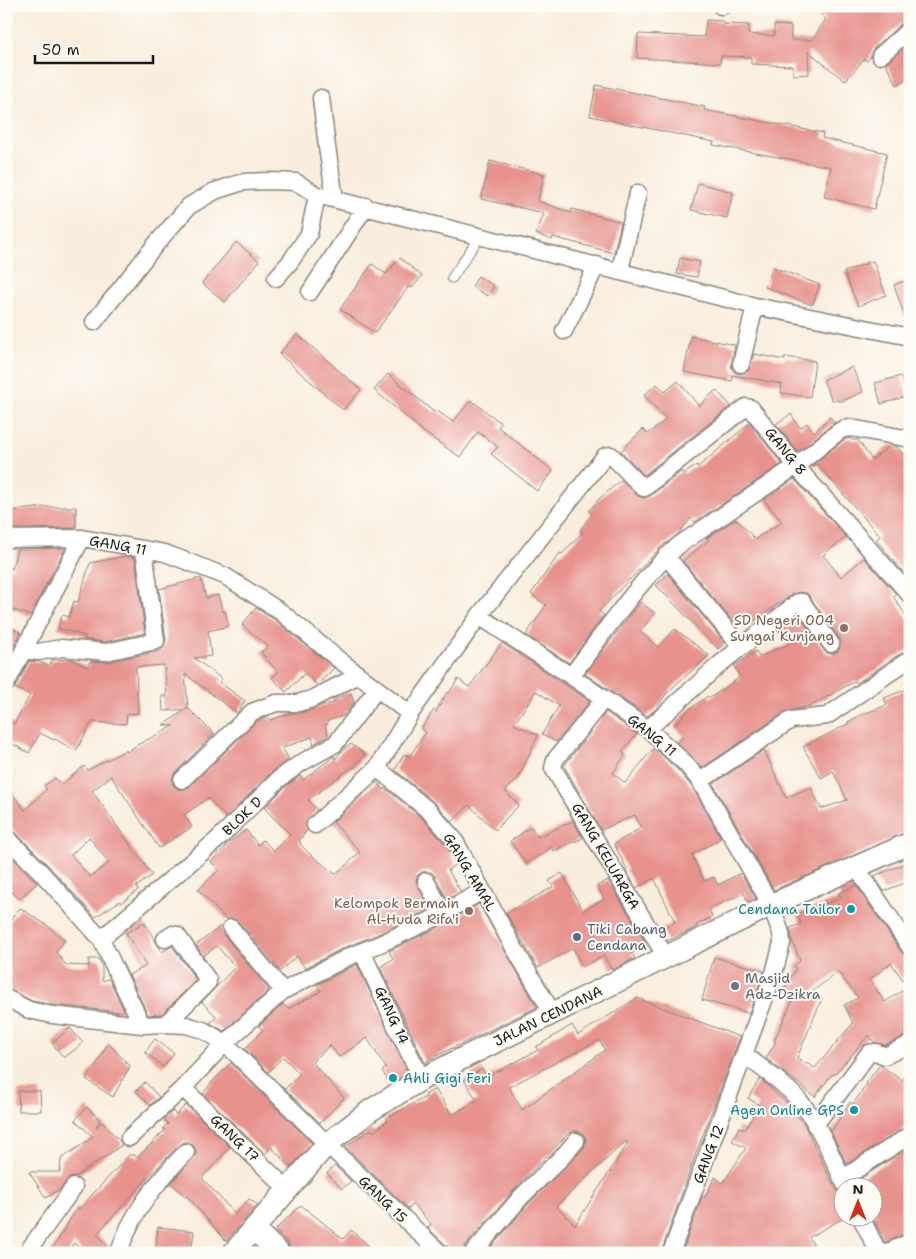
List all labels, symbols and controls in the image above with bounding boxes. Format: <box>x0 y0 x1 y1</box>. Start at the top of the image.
scale bar <box>35 32 152 64</box>
text: 50 m <box>42 40 80 60</box>
street label: GANG 8 <box>761 423 811 479</box>
street label: GANG 11 <box>88 531 148 559</box>
place label: SD Negeri 004 Sungai Kunjang <box>730 611 834 645</box>
marker: SD Negeri 004 Sungai Kunjang <box>838 622 850 634</box>
street label: GANG 11 <box>624 710 680 760</box>
street label: BLOK D <box>218 793 266 839</box>
street label: GANG KELUARGA <box>568 799 644 913</box>
street label: GANG AMAL <box>440 830 501 915</box>
place label: Kelompok Bermain Al-Huda Rifa'i <box>334 894 459 928</box>
place label: Cendana Tailor <box>738 900 841 918</box>
marker: Cendana Tailor <box>845 903 857 915</box>
marker: Kelompok Bermain Al-Huda Rifa'i <box>463 905 475 917</box>
place label: Tiki Cabang Cendana <box>587 920 667 954</box>
marker: Tiki Cabang Cendana <box>571 931 583 943</box>
place label: Masjid Adz-Dzikra <box>745 969 821 1003</box>
marker: Masjid Adz-Dzikra <box>729 980 741 992</box>
street label: JALAN CENDANA <box>491 982 605 1050</box>
street label: GANG 14 <box>371 983 413 1047</box>
place label: Ahli Gigi Feri <box>403 1069 491 1087</box>
marker: Ahli Gigi Feri <box>387 1072 399 1084</box>
place label: Agen Online GPS <box>730 1101 844 1119</box>
marker: Agen Online GPS <box>848 1104 860 1116</box>
street label: GANG 17 <box>207 1110 263 1166</box>
street label: GANG 12 <box>689 1122 727 1186</box>
street label: GANG 15 <box>355 1171 411 1227</box>
north arrow <box>834 1176 884 1226</box>
text: N <box>852 1180 864 1198</box>

